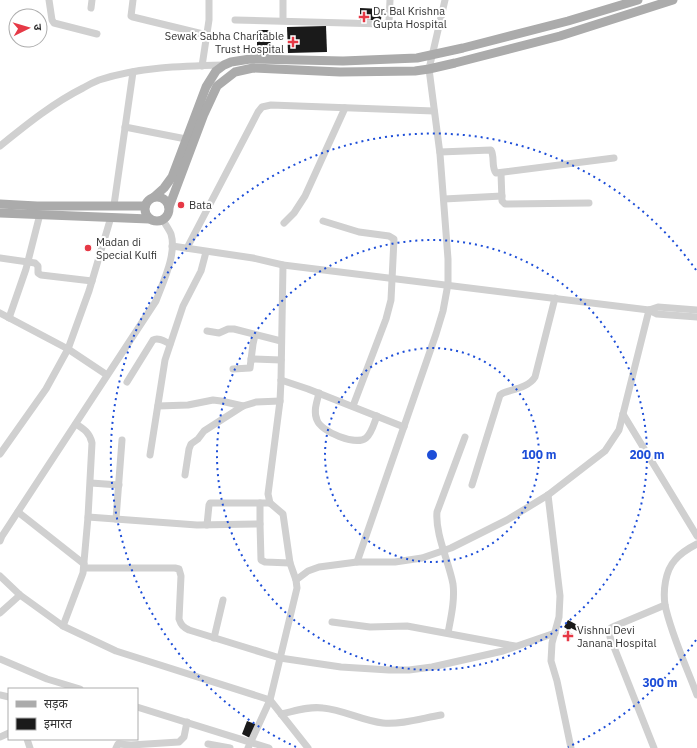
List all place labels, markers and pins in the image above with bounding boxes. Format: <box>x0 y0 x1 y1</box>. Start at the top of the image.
place label: Dr. Bal Krishna Gupta Hospital <box>373 4 447 31</box>
marker: Dr. Bal Krishna Gupta Hospital <box>358 11 370 23</box>
place label: Sewak Sabha Charitable Trust Hospital <box>165 29 284 56</box>
marker: Sewak Sabha Charitable Trust Hospital <box>287 36 299 48</box>
place label: Bata <box>189 198 212 212</box>
marker: Bata <box>176 200 186 210</box>
place label: Madan di Special Kulfi <box>96 235 157 262</box>
marker: Madan di Special Kulfi <box>83 243 93 253</box>
centre of rings <box>425 448 439 462</box>
place label: Vishnu Devi Janana Hospital <box>577 623 656 650</box>
marker: Vishnu Devi Janana Hospital <box>562 630 574 642</box>

